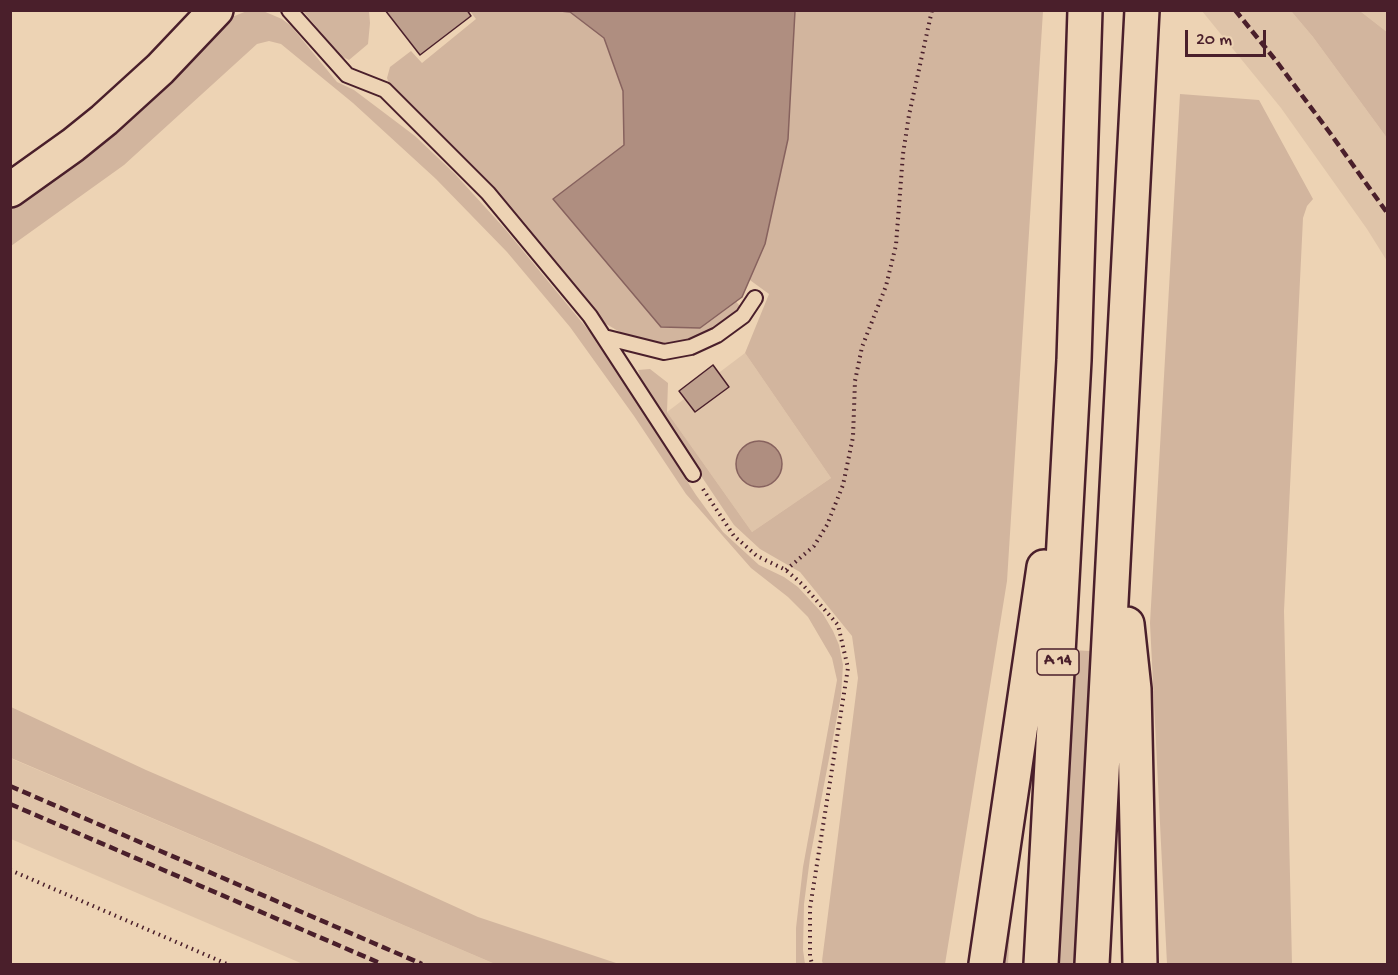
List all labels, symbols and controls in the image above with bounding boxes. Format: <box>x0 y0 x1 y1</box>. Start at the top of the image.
scale bar <box>1188 18 1269 56</box>
text: 20 m <box>1196 30 1232 51</box>
road number: A 14 <box>1037 649 1079 675</box>

